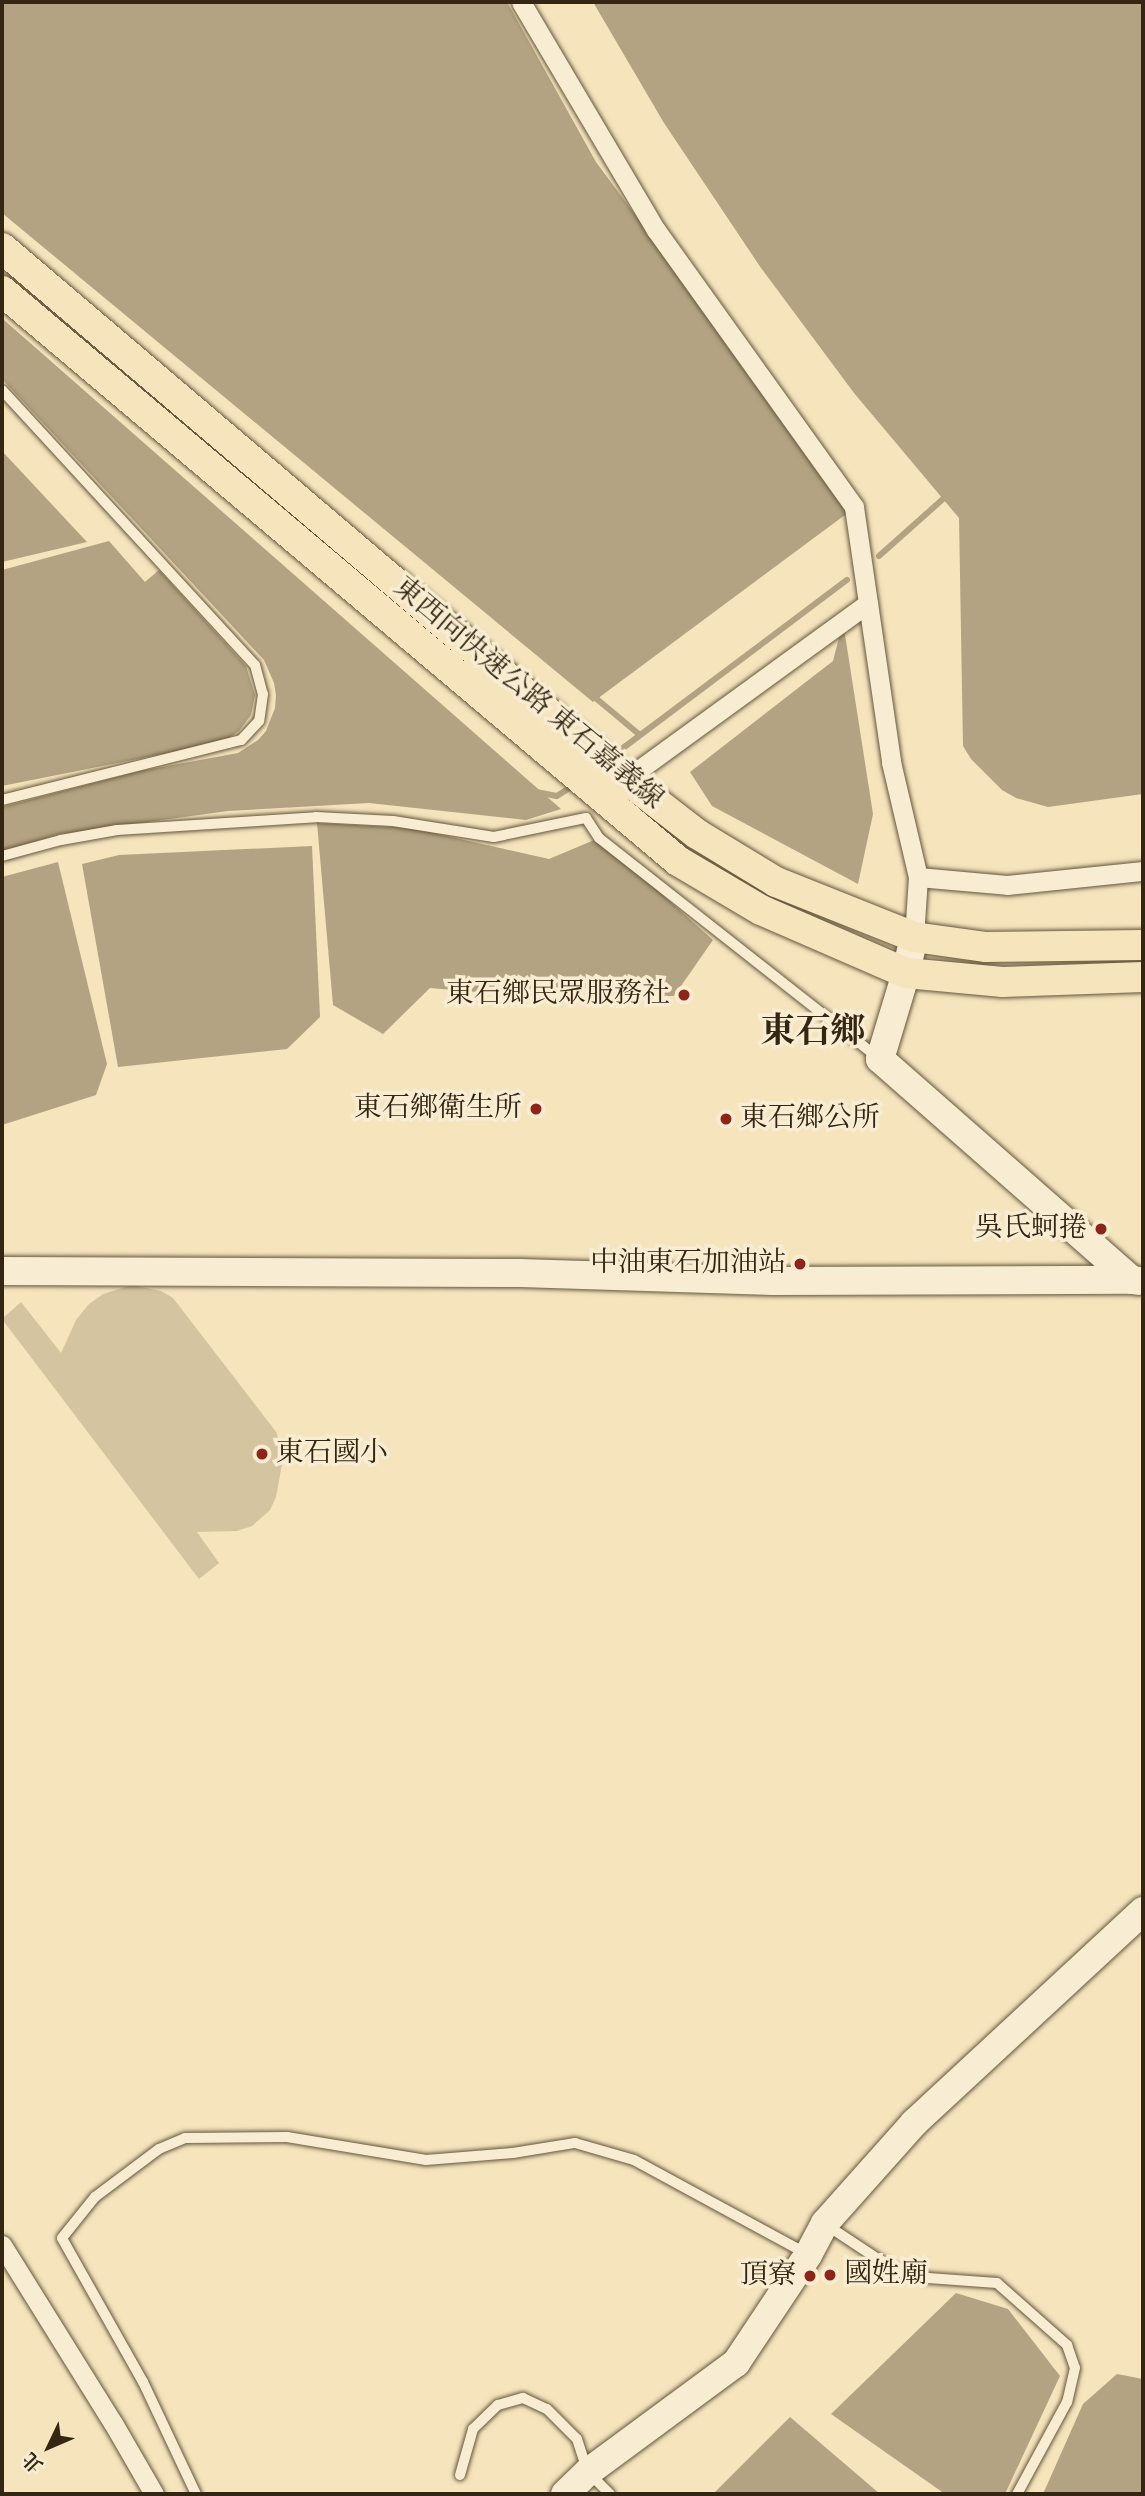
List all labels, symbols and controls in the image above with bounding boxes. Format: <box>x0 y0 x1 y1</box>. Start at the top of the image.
street label: 東西向快速公路 東石嘉義線 <box>386 571 670 817</box>
place label: 東石鄉民眾服務社 <box>446 978 670 1012</box>
marker: 東石鄉民眾服務社 <box>676 987 692 1003</box>
district label: 東石鄉 <box>761 1012 865 1054</box>
place label: 東石鄉衛生所 <box>354 1092 522 1126</box>
marker: 東石鄉衛生所 <box>528 1101 544 1117</box>
place label: 東石鄉公所 <box>740 1102 880 1136</box>
marker: 東石鄉公所 <box>718 1111 734 1127</box>
place label: 吳氏蚵捲 <box>975 1212 1087 1246</box>
marker: 吳氏蚵捲 <box>1093 1221 1109 1237</box>
place label: 中油東石加油站 <box>590 1247 786 1281</box>
marker: 中油東石加油站 <box>792 1256 808 1272</box>
place label: 東石國小 <box>276 1437 388 1471</box>
marker: 東石國小 <box>254 1446 270 1462</box>
place label: 國姓廟 <box>844 2258 928 2292</box>
place label: 頂寮 <box>740 2259 796 2293</box>
marker: 國姓廟 <box>822 2267 838 2283</box>
marker: 頂寮 <box>802 2268 818 2284</box>
north arrow <box>14 2412 84 2482</box>
text: 北 <box>19 2446 49 2477</box>

